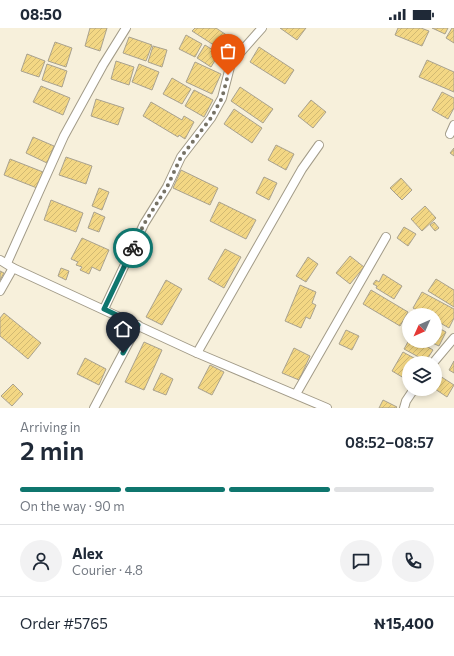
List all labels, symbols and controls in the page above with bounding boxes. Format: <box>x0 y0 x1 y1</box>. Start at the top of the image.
text: 08:50 <box>20 5 62 23</box>
pin <box>211 34 245 75</box>
icon: bag <box>217 40 239 62</box>
courier <box>113 228 153 268</box>
icon: bike <box>122 237 144 259</box>
north arrow <box>402 308 442 348</box>
map controls <box>402 308 442 396</box>
pin <box>106 312 140 353</box>
icon: home <box>112 318 134 340</box>
button: layers <box>402 356 442 396</box>
text: Arriving in <box>20 419 80 435</box>
text: 08:52–08:57 <box>345 433 434 451</box>
text: 2 min <box>20 434 84 465</box>
text: On the way · 90 m <box>20 498 125 514</box>
button: person <box>20 540 62 582</box>
button: chat <box>340 540 382 582</box>
button: phone <box>392 540 434 582</box>
text: Alex <box>72 544 103 562</box>
text: Courier · 4.8 <box>72 562 143 578</box>
text: Order #5765 <box>20 614 108 632</box>
text: ₦15,400 <box>373 614 434 632</box>

